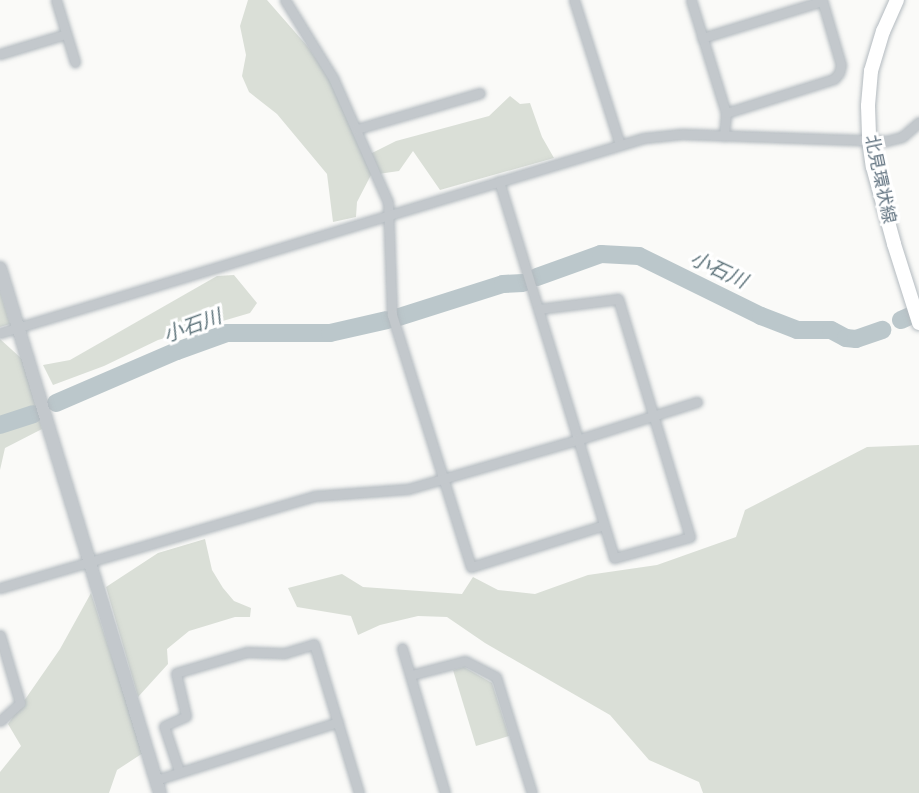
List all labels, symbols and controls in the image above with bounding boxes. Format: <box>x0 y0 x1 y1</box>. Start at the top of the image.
street label: 北見環状線 <box>860 133 900 225</box>
water label: 小石川 <box>687 245 751 293</box>
water label: 小石川 <box>160 303 224 347</box>

